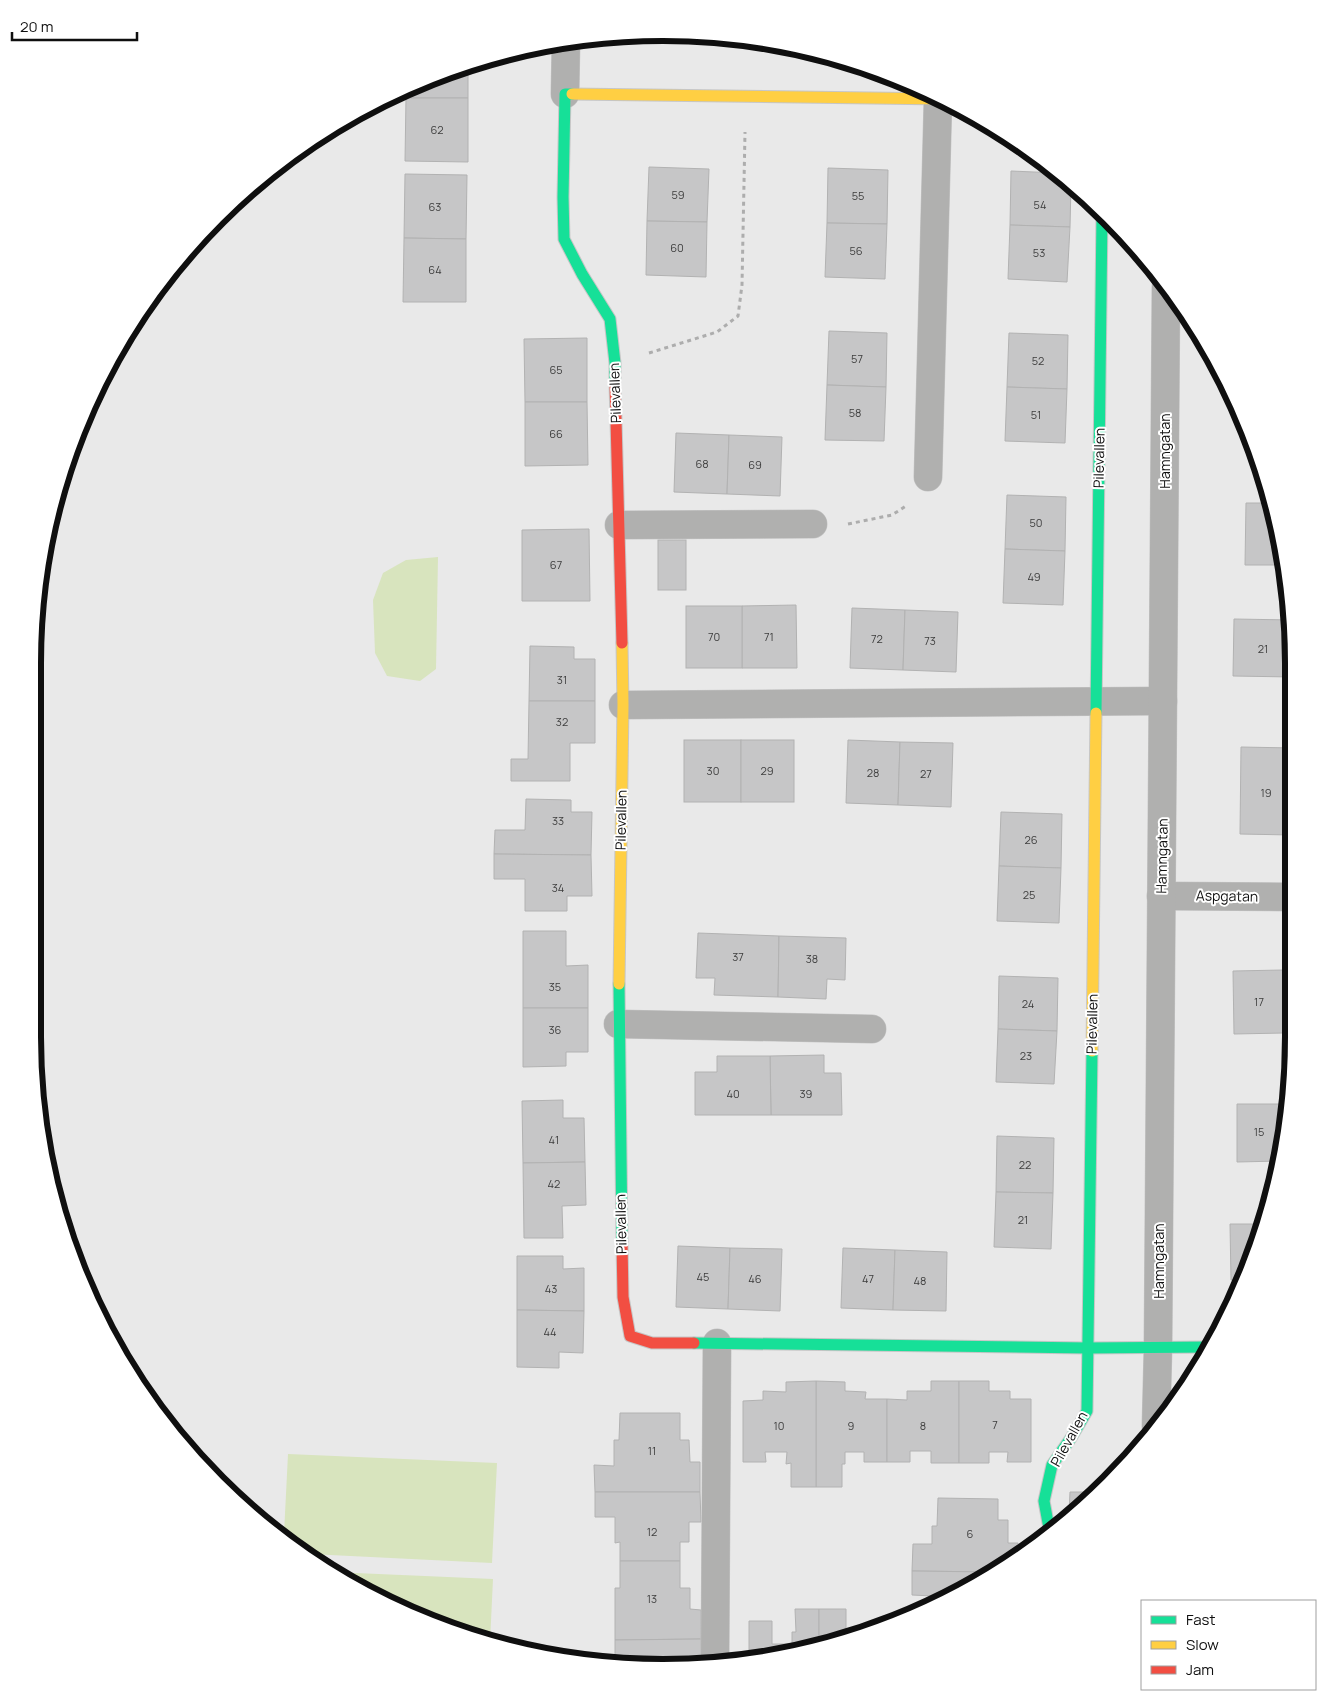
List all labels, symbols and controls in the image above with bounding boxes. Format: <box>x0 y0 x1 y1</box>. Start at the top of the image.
scale bar <box>12 10 138 42</box>
text: 20 m <box>20 16 53 37</box>
house number: 62 <box>430 122 444 137</box>
house number: 59 <box>671 187 685 202</box>
house number: 55 <box>852 188 864 203</box>
house number: 54 <box>1034 197 1046 212</box>
house number: 63 <box>429 199 441 214</box>
house number: 60 <box>670 240 684 255</box>
house number: 56 <box>849 243 863 258</box>
house number: 53 <box>1033 245 1045 260</box>
house number: 64 <box>428 262 442 277</box>
house number: 57 <box>851 351 863 366</box>
house number: 52 <box>1032 353 1044 368</box>
house number: 65 <box>549 362 563 377</box>
street label: Pilevallen <box>604 363 625 423</box>
house number: 58 <box>849 405 861 420</box>
house number: 51 <box>1031 407 1041 422</box>
street label: Hamngatan <box>1155 413 1174 489</box>
house number: 66 <box>549 426 563 441</box>
street label: Pilevallen <box>1088 428 1109 488</box>
house number: 68 <box>695 456 709 471</box>
house number: 69 <box>748 457 762 472</box>
house number: 50 <box>1029 515 1043 530</box>
house number: 67 <box>550 557 562 572</box>
house number: 49 <box>1027 569 1041 584</box>
house number: 70 <box>708 629 720 644</box>
house number: 71 <box>764 629 774 644</box>
house number: 72 <box>871 631 883 646</box>
house number: 73 <box>924 633 936 648</box>
house number: 21 <box>1258 641 1268 656</box>
house number: 31 <box>557 672 567 687</box>
house number: 32 <box>556 714 568 729</box>
house number: 30 <box>707 763 719 778</box>
house number: 29 <box>760 763 774 778</box>
house number: 28 <box>867 765 879 780</box>
house number: 27 <box>920 766 932 781</box>
house number: 19 <box>1260 785 1272 800</box>
street label: Pilevallen <box>610 790 631 850</box>
house number: 33 <box>552 813 564 828</box>
street label: Hamngatan <box>1151 818 1172 894</box>
house number: 26 <box>1024 832 1038 847</box>
house number: 34 <box>552 880 564 895</box>
street label: Aspgatan <box>1196 885 1258 906</box>
house number: 25 <box>1023 887 1035 902</box>
house number: 37 <box>732 949 744 964</box>
house number: 38 <box>806 951 818 966</box>
house number: 35 <box>549 979 561 994</box>
street label: Pilevallen <box>1081 994 1102 1054</box>
house number: 17 <box>1254 994 1264 1009</box>
house number: 24 <box>1022 996 1034 1011</box>
house number: 36 <box>549 1022 562 1037</box>
house number: 23 <box>1020 1048 1032 1063</box>
house number: 40 <box>726 1086 740 1101</box>
house number: 39 <box>800 1086 813 1101</box>
house number: 15 <box>1254 1124 1264 1139</box>
house number: 41 <box>549 1132 559 1147</box>
house number: 22 <box>1019 1157 1031 1172</box>
house number: 42 <box>548 1176 560 1191</box>
street label: Pilevallen <box>610 1194 631 1254</box>
house number: 21 <box>1018 1212 1028 1227</box>
street label: Hamngatan <box>1149 1223 1168 1299</box>
house number: 45 <box>697 1269 709 1284</box>
house number: 46 <box>748 1271 762 1286</box>
house number: 47 <box>862 1271 874 1286</box>
house number: 48 <box>914 1273 926 1288</box>
house number: 43 <box>545 1281 557 1296</box>
house number: 44 <box>543 1324 557 1339</box>
street label: Pilevallen <box>1046 1408 1091 1470</box>
house number: 7 <box>992 1417 998 1432</box>
house number: 10 <box>773 1418 785 1433</box>
house number: 9 <box>848 1418 855 1433</box>
house number: 8 <box>920 1418 926 1433</box>
house number: 11 <box>648 1443 656 1458</box>
house number: 12 <box>647 1524 657 1539</box>
house number: 6 <box>967 1526 974 1541</box>
house number: 13 <box>647 1591 657 1606</box>
legend <box>1141 1600 1316 1690</box>
text: Fast <box>1186 1609 1215 1630</box>
text: Slow <box>1186 1634 1219 1655</box>
text: Jam <box>1186 1659 1214 1680</box>

